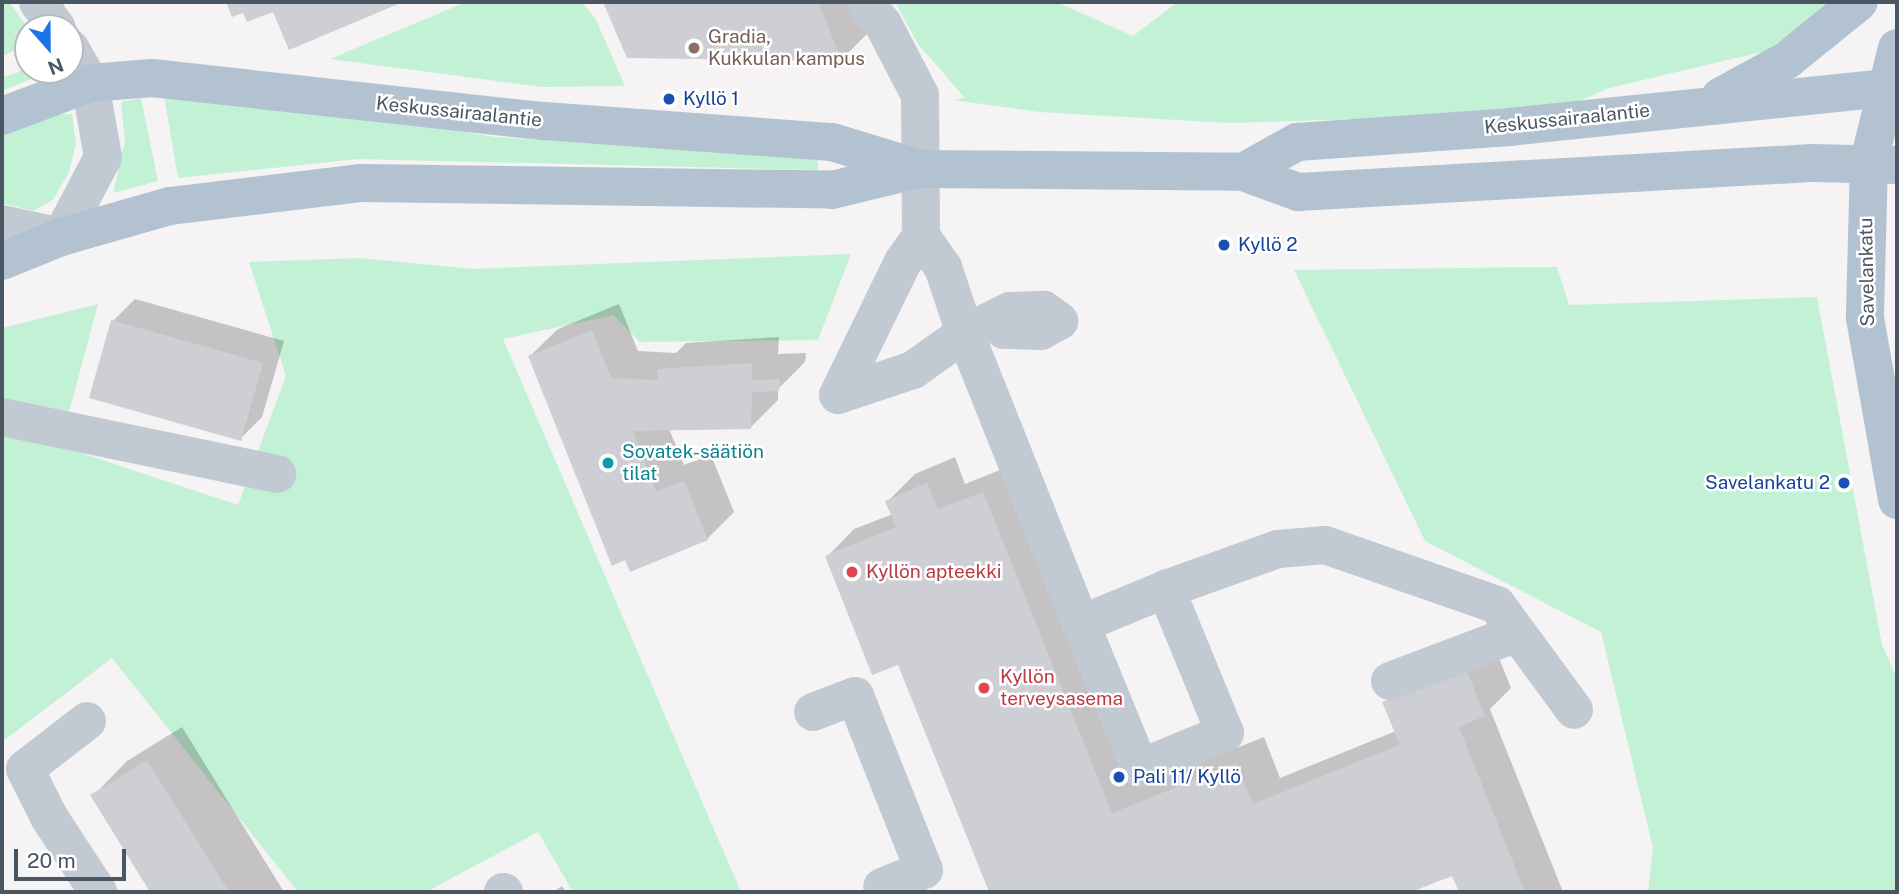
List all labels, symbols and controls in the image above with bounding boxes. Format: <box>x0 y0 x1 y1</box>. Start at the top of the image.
north arrow <box>14 14 84 84</box>
place label: Gradia, Kukkulan kampus <box>708 26 865 70</box>
marker: Gradia, Kukkulan kampus <box>686 40 702 56</box>
text: N <box>45 54 67 80</box>
place label: Kyllö 1 <box>683 88 739 110</box>
marker: Kyllö 1 <box>661 91 677 107</box>
street label: Keskussairaalantie <box>375 92 543 132</box>
street label: Keskussairaalantie <box>1483 99 1651 139</box>
street label: Savelankatu <box>1855 217 1879 327</box>
place label: Kyllö 2 <box>1238 234 1298 256</box>
marker: Kyllö 2 <box>1216 237 1232 253</box>
place label: Sovatek-säätiön tilat <box>622 441 764 485</box>
marker: Sovatek-säätiön tilat <box>600 455 616 471</box>
place label: Savelankatu 2 <box>1705 472 1830 494</box>
marker: Savelankatu 2 <box>1836 475 1852 491</box>
place label: Kyllön apteekki <box>866 561 1002 583</box>
marker: Kyllön apteekki <box>844 564 860 580</box>
place label: Kyllön terveysasema <box>1000 666 1123 710</box>
marker: Kyllön terveysasema <box>974 678 994 698</box>
place label: Pali 11/ Kyllö <box>1133 766 1241 788</box>
marker: Pali 11/ Kyllö <box>1111 769 1127 785</box>
scale bar <box>18 834 130 878</box>
text: 20 m <box>27 848 76 873</box>

